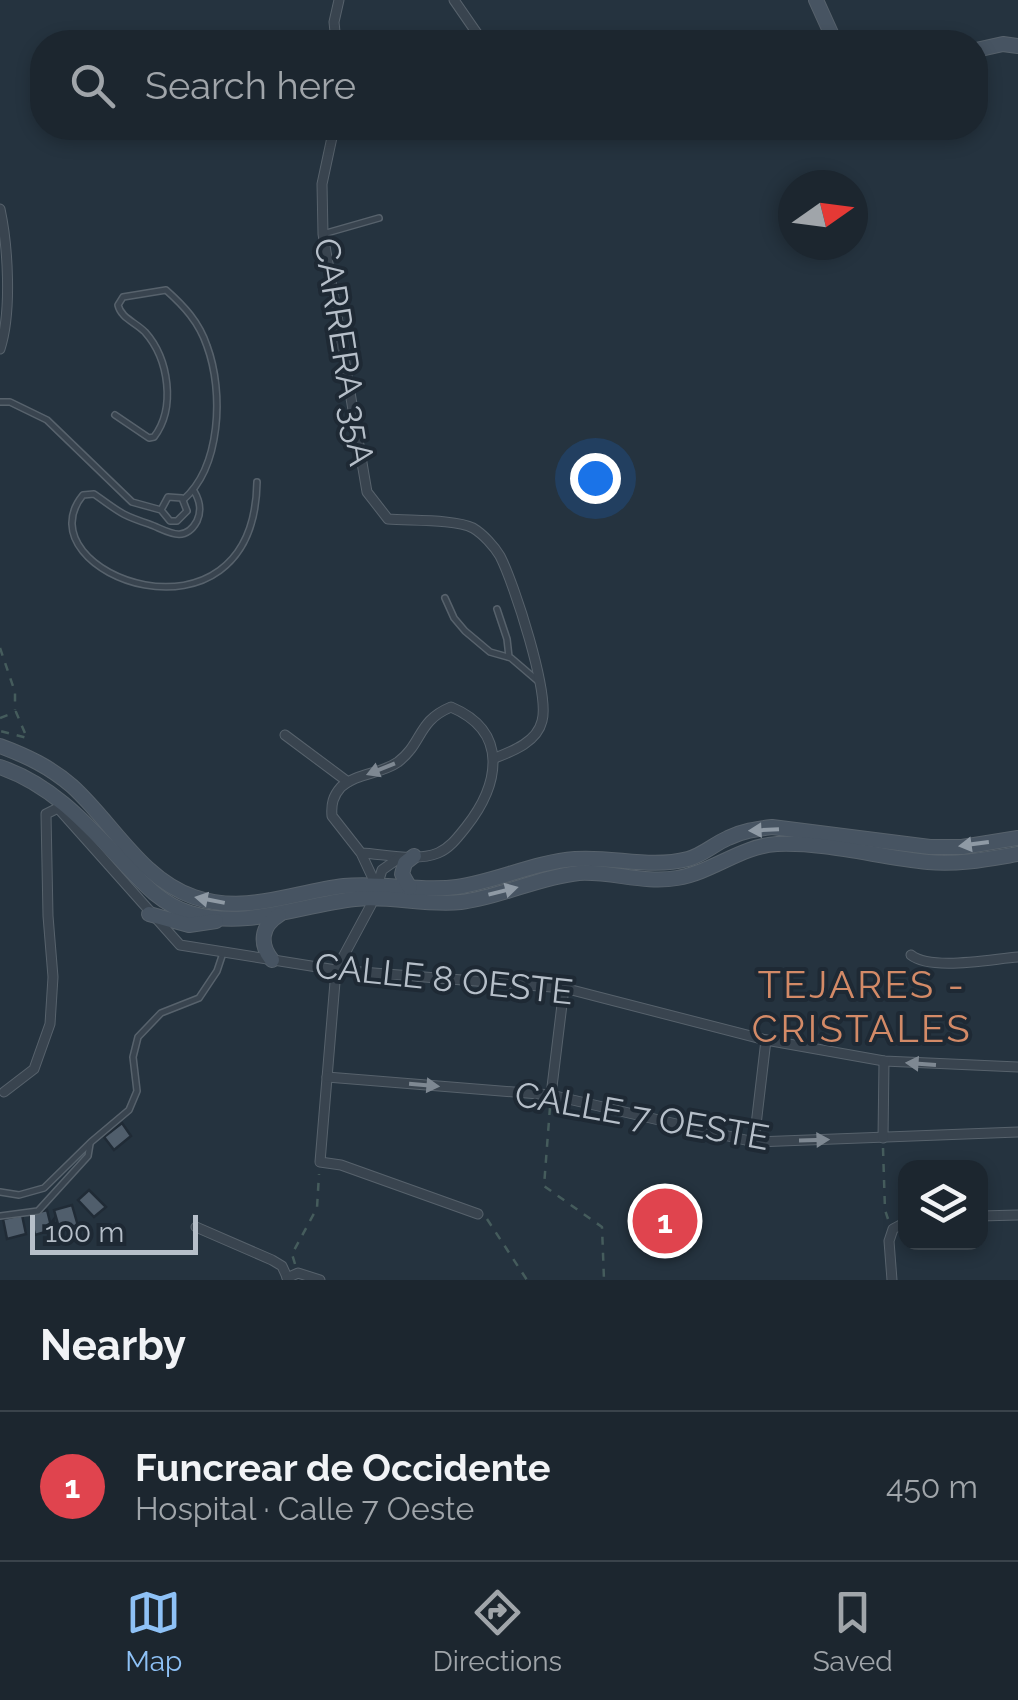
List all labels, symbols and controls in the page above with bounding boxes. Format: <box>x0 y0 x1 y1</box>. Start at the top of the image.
search box <box>30 30 988 140</box>
icon: search <box>65 58 120 113</box>
text: Search here <box>145 63 356 108</box>
north arrow <box>778 170 868 260</box>
street label: CARRERA 35A <box>306 235 383 469</box>
your location <box>570 453 621 504</box>
one-way arrow <box>366 761 396 777</box>
one-way arrow <box>748 822 780 838</box>
one-way arrow <box>958 837 990 853</box>
one-way arrow <box>488 883 519 899</box>
one-way arrow <box>194 892 226 907</box>
street label: CALLE 8 OESTE <box>313 945 575 1012</box>
district label: TEJARES - CRISTALES <box>752 962 972 1051</box>
one-way arrow <box>904 1056 936 1072</box>
street label: CALLE 7 OESTE <box>512 1073 772 1158</box>
one-way arrow <box>409 1077 441 1093</box>
one-way arrow <box>798 1131 830 1147</box>
map controls <box>898 1160 988 1250</box>
button: layers <box>898 1160 988 1250</box>
pin: 1 <box>632 1184 698 1258</box>
scale bar <box>30 1210 198 1254</box>
text: 100 m <box>45 1216 124 1249</box>
text: Nearby <box>40 1321 186 1370</box>
text: Funcrear de Occidente <box>135 1445 551 1490</box>
text: 1 <box>65 1468 80 1505</box>
text: 450 m <box>886 1468 978 1505</box>
text: Hospital · Calle 7 Oeste <box>135 1490 474 1527</box>
tab: Map <box>125 1585 182 1678</box>
tab: Directions <box>433 1585 562 1678</box>
tab: Saved <box>813 1585 893 1678</box>

